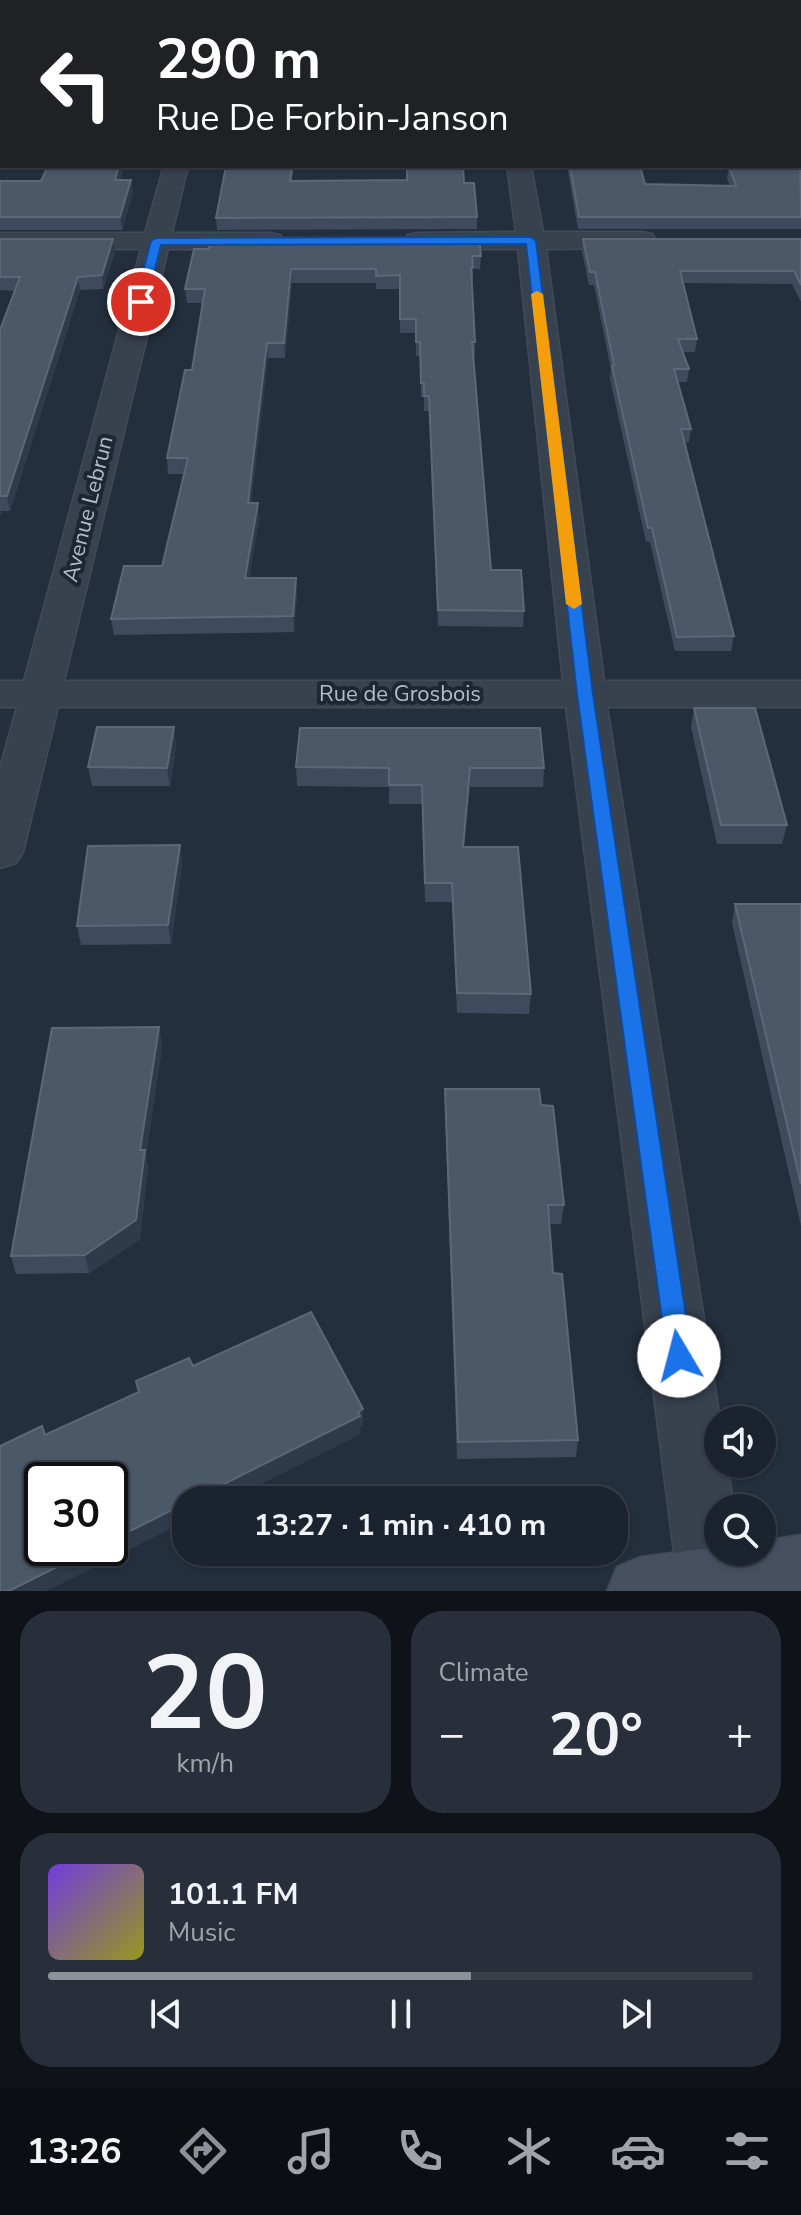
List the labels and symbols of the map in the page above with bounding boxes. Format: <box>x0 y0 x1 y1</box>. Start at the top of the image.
pin <box>107 268 175 336</box>
street label: Avenue Lebrun <box>55 433 121 585</box>
street label: Rue de Grosbois <box>319 679 481 709</box>
position arrow <box>637 1314 721 1398</box>
speed limit sign: 30 <box>24 1462 128 1566</box>

